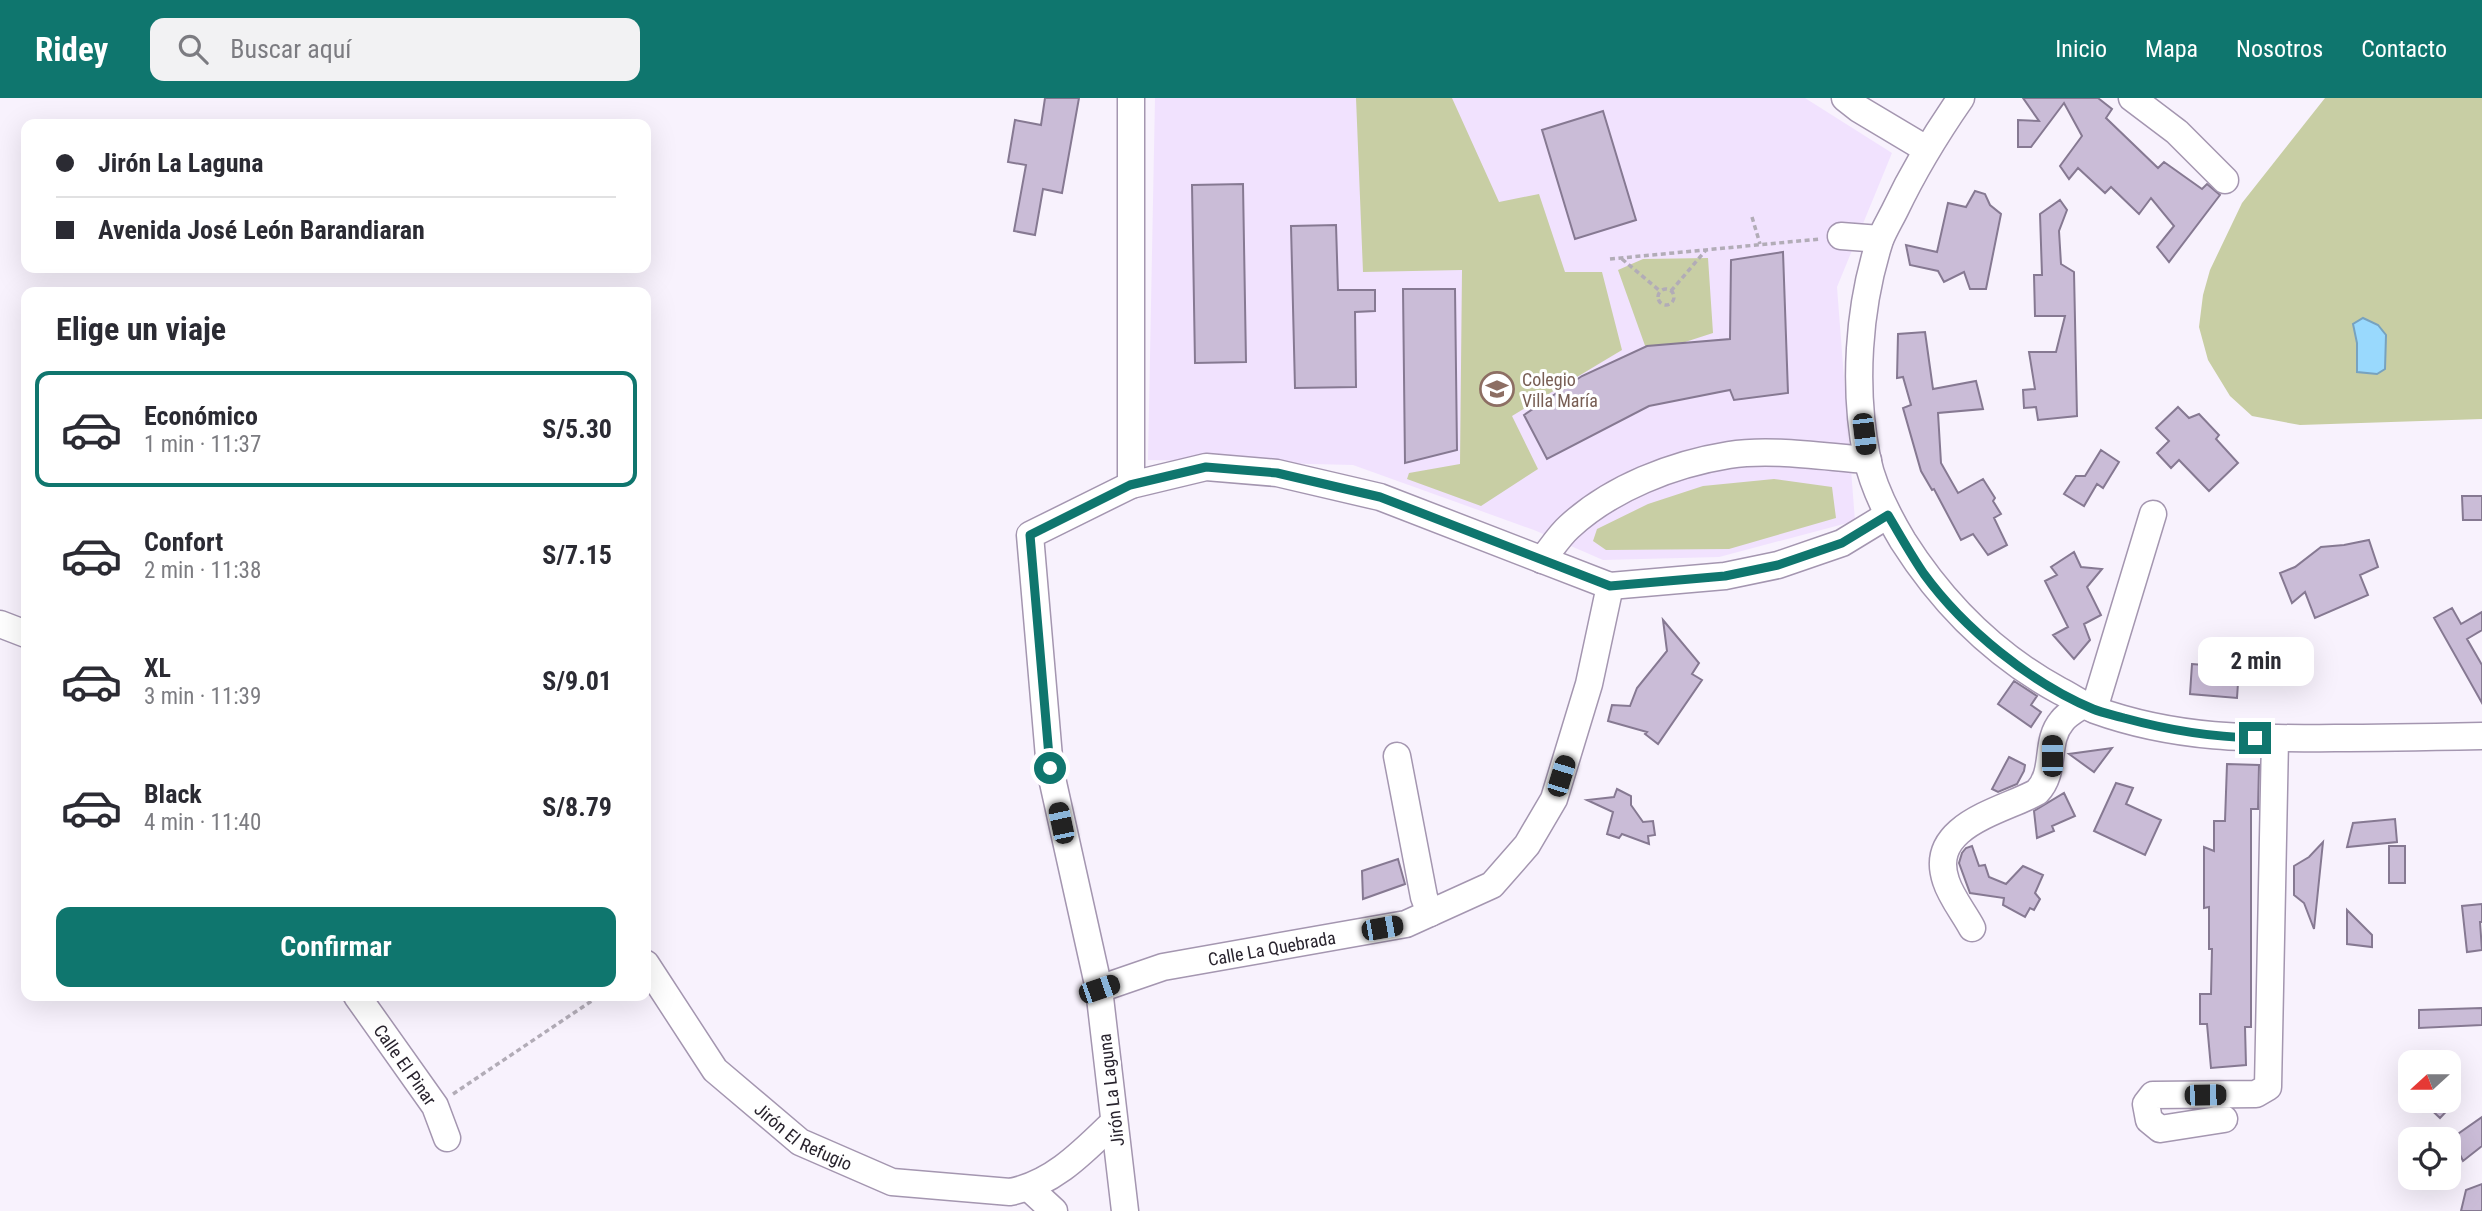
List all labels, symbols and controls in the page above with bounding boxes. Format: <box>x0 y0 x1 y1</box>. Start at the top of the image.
search box <box>150 18 640 81</box>
text: Ridey <box>35 30 108 69</box>
icon: search <box>174 30 212 68</box>
text: Buscar aquí <box>230 34 351 64</box>
text: Inicio <box>2055 35 2107 63</box>
text: Mapa <box>2145 35 2198 63</box>
text: Nosotros <box>2236 35 2323 63</box>
text: Contacto <box>2361 35 2447 63</box>
text: Jirón La Laguna <box>98 148 263 178</box>
text: Avenida José León Barandiaran <box>98 215 425 245</box>
text: Elige un viaje <box>56 310 226 348</box>
place label: Colegio Villa María <box>1522 369 1598 411</box>
school or university icon: Colegio Villa María <box>1478 370 1516 408</box>
icon: car <box>60 398 123 461</box>
text: Económico <box>144 401 258 431</box>
car <box>1852 412 1877 456</box>
text: S/5.30 <box>542 414 612 444</box>
text: 1 min · 11:37 <box>144 431 261 458</box>
icon: car <box>60 524 123 587</box>
text: Confort <box>144 527 223 557</box>
text: S/7.15 <box>542 540 612 570</box>
text: 2 min · 11:38 <box>144 557 261 584</box>
callout: 2 min <box>2197 636 2313 686</box>
text: 2 min <box>2230 648 2282 675</box>
icon: car <box>60 650 123 713</box>
text: XL <box>144 653 171 683</box>
text: S/9.01 <box>542 666 612 696</box>
text: 3 min · 11:39 <box>144 683 261 710</box>
route end <box>2239 722 2271 754</box>
car <box>2042 735 2063 777</box>
route start <box>1034 752 1066 784</box>
car <box>1545 753 1578 799</box>
icon: car <box>60 776 123 839</box>
text: Black <box>144 779 202 809</box>
text: S/8.79 <box>542 792 612 822</box>
car <box>1047 800 1076 846</box>
text: 4 min · 11:40 <box>144 809 261 836</box>
button: Confirmar <box>56 907 616 987</box>
car <box>1360 914 1405 942</box>
street label: Calle La Quebrada <box>1206 926 1337 969</box>
car <box>1076 972 1123 1006</box>
street label: Calle El Pinar <box>370 1020 442 1109</box>
street label: Jirón La Laguna <box>1094 1032 1128 1148</box>
north arrow <box>2398 1050 2460 1113</box>
map controls <box>2398 1050 2461 1190</box>
car <box>2184 1084 2227 1106</box>
street label: Jirón El Refugio <box>751 1098 856 1174</box>
button: locate <box>2398 1127 2461 1190</box>

